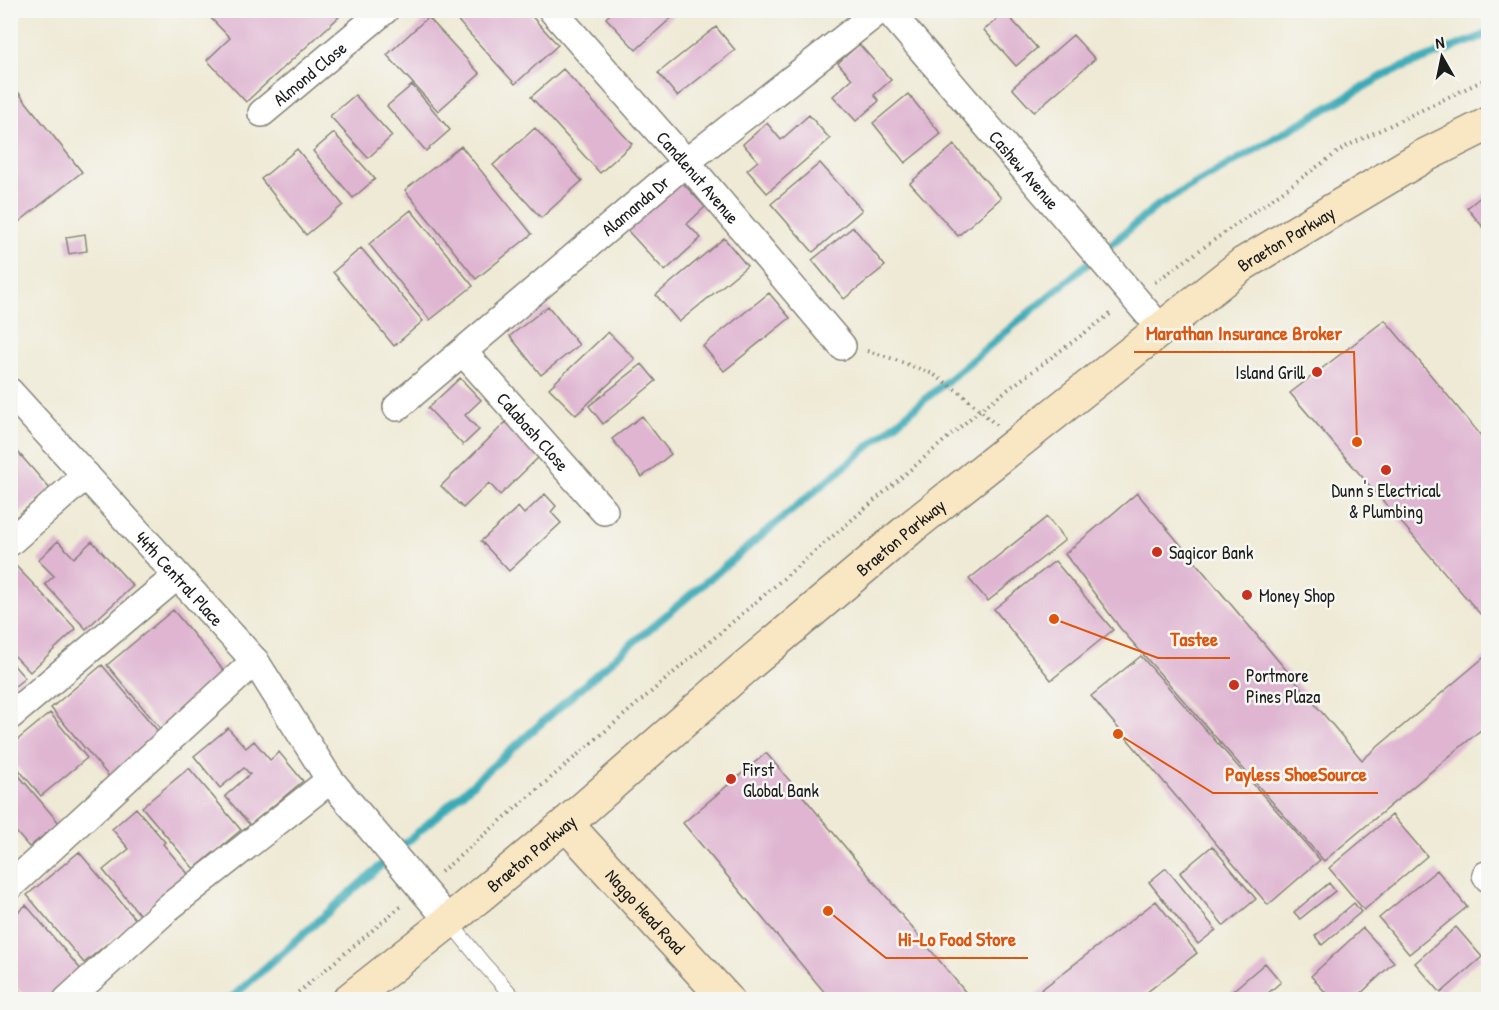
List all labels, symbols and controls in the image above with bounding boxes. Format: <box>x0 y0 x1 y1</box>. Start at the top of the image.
north arrow <box>1412 27 1472 87</box>
text: N <box>1434 31 1446 54</box>
street label: Almond Close <box>268 35 351 111</box>
street label: Candlenut Avenue <box>651 125 745 229</box>
street label: Cashew Avenue <box>984 125 1066 214</box>
street label: Alamanda Dr <box>596 169 674 241</box>
street label: Braeton Parkway <box>1231 200 1339 277</box>
callout: Marathan Insurance Broker <box>1134 314 1354 352</box>
text: Marathan Insurance Broker <box>1146 319 1342 346</box>
place label: Island Grill <box>1235 360 1305 385</box>
marker: Island Grill <box>1310 365 1324 379</box>
street label: Calabash Close <box>491 386 575 476</box>
marker: Dunn's Electrical & Plumbing <box>1379 463 1393 477</box>
place label: Dunn's Electrical & Plumbing <box>1332 478 1441 524</box>
street label: Braeton Parkway <box>850 492 951 582</box>
street label: 44th Central Place <box>130 525 229 631</box>
place label: Sagicor Bank <box>1169 540 1254 565</box>
marker: Sagicor Bank <box>1150 545 1164 559</box>
place label: Money Shop <box>1259 583 1335 608</box>
marker: Money Shop <box>1240 588 1254 602</box>
callout: Tastee <box>1158 620 1230 658</box>
text: Tastee <box>1169 625 1218 652</box>
place label: Portmore Pines Plaza <box>1246 663 1320 709</box>
marker: Portmore Pines Plaza <box>1227 678 1241 692</box>
callout: Payless ShoeSource <box>1213 755 1378 793</box>
place label: First Global Bank <box>742 757 819 803</box>
text: Payless ShoeSource <box>1225 760 1367 788</box>
marker: First Global Bank <box>724 772 738 786</box>
street label: Braeton Parkway <box>481 808 581 897</box>
street label: Naggo Head Road <box>600 863 691 959</box>
callout: Hi-Lo Food Store <box>886 920 1028 958</box>
text: Hi-Lo Food Store <box>898 925 1016 952</box>

